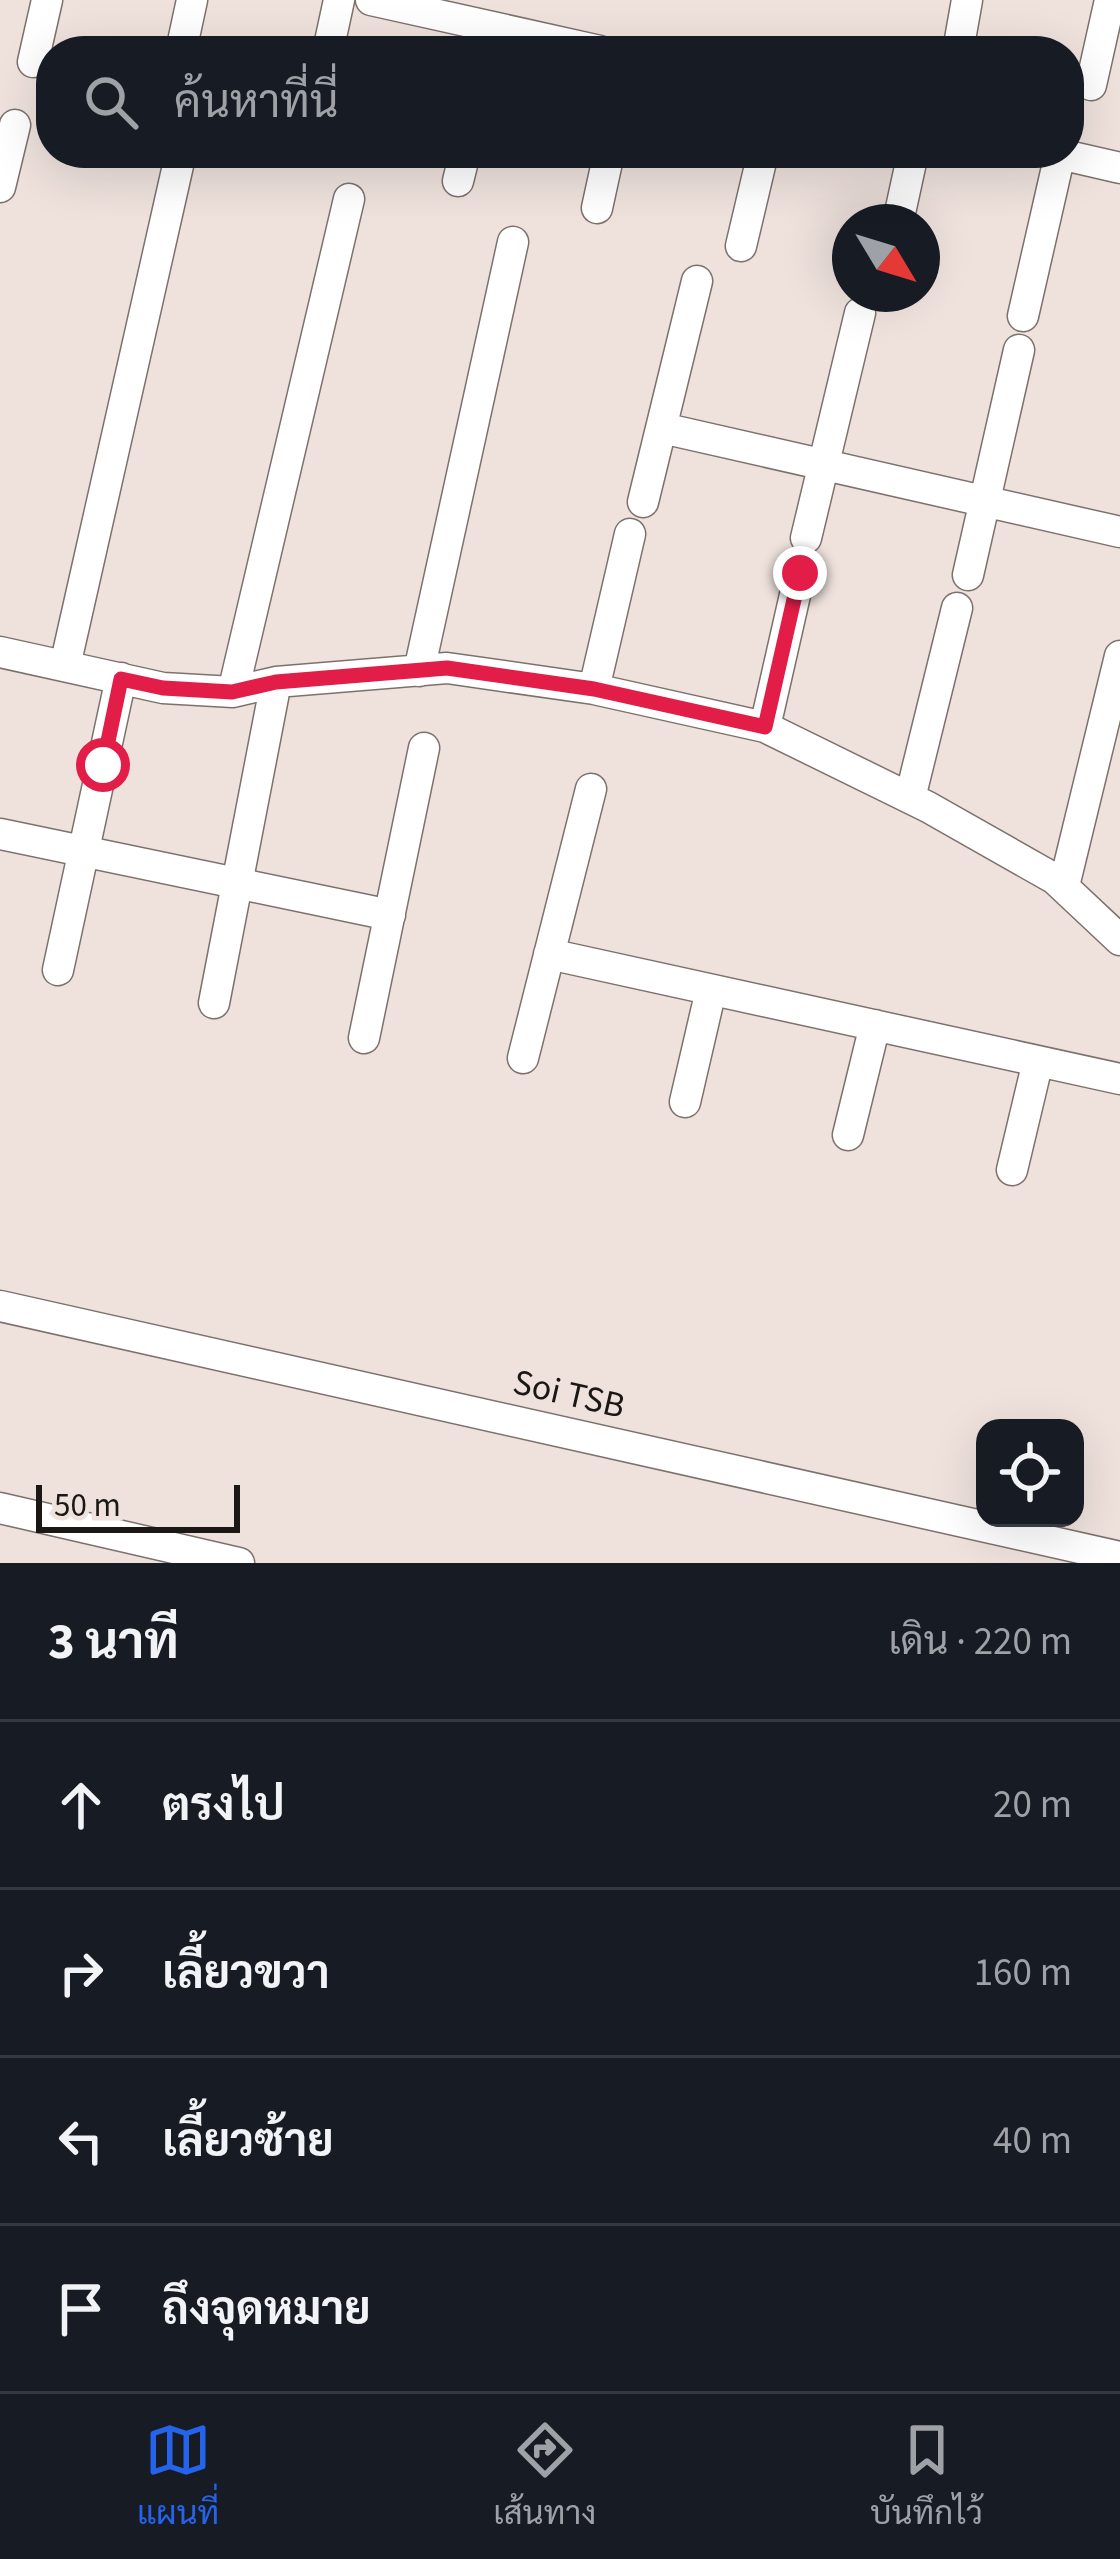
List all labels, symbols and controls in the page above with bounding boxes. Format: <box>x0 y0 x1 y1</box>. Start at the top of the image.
search box <box>36 36 1084 168</box>
icon: search <box>78 69 144 135</box>
text: ค้นหาที่นี่ <box>174 71 338 135</box>
north arrow <box>832 204 940 312</box>
route end <box>773 546 827 600</box>
route start <box>76 738 130 792</box>
street label: Soi TSB <box>508 1356 630 1432</box>
map controls <box>976 1419 1084 1527</box>
button: locate <box>976 1419 1084 1527</box>
scale bar <box>36 1479 240 1532</box>
text: 50 m <box>54 1482 121 1529</box>
text: 3 นาที <box>48 1606 179 1678</box>
text: เดิน · 220 m <box>888 1614 1072 1670</box>
icon: ahead <box>48 1772 114 1838</box>
text: ตรงไป <box>162 1774 285 1838</box>
text: 20 m <box>993 1777 1072 1833</box>
icon: right <box>48 1940 114 2006</box>
text: เลี้ยวขวา <box>162 1942 330 2006</box>
text: 160 m <box>974 1945 1072 2001</box>
icon: left <box>48 2108 114 2174</box>
text: เลี้ยวซ้าย <box>162 2110 334 2174</box>
text: 40 m <box>993 2113 1072 2169</box>
icon: arrive <box>48 2276 114 2342</box>
text: ถึงจุดหมาย <box>162 2278 371 2342</box>
tab: แผนที่ <box>137 2417 219 2537</box>
tab: เส้นทาง <box>493 2417 596 2537</box>
tab: บันทึกไว้ <box>870 2417 983 2537</box>

